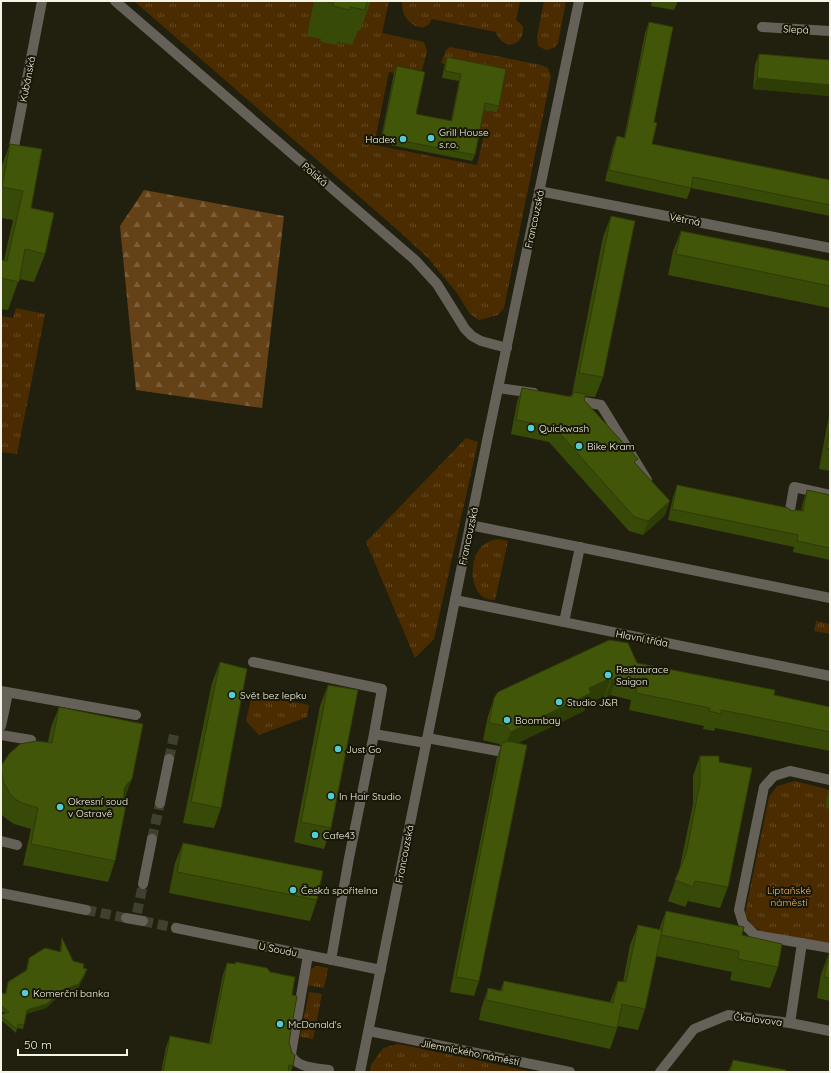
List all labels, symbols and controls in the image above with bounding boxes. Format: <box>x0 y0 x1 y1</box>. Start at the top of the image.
street label: Slepá <box>783 22 809 37</box>
street label: Kubánská <box>17 55 38 103</box>
place label: Grill House s.r.o. <box>439 126 489 151</box>
place label: Hadex <box>365 133 395 146</box>
marker: Grill House s.r.o. <box>426 133 436 143</box>
marker: Hadex <box>398 134 408 144</box>
street label: Polská <box>299 160 330 189</box>
street label: Francouzská <box>522 189 547 249</box>
street label: Větrná <box>668 210 701 229</box>
place label: Quickwash <box>539 422 589 435</box>
marker: Quickwash <box>526 423 536 433</box>
place label: Bike Kram <box>587 440 635 453</box>
marker: Bike Kram <box>574 441 584 451</box>
street label: Francouzská <box>456 506 481 566</box>
street label: Hlavní třída <box>615 627 669 650</box>
place label: Restaurace Saigon <box>616 663 669 688</box>
marker: Restaurace Saigon <box>603 670 613 680</box>
place label: Svět bez lepku <box>240 689 307 702</box>
marker: Svět bez lepku <box>227 690 237 700</box>
place label: Studio J&R <box>567 696 618 709</box>
marker: Studio J&R <box>554 697 564 707</box>
place label: Boombay <box>515 714 561 727</box>
marker: Boombay <box>502 715 512 725</box>
place label: Just Go <box>346 743 381 756</box>
marker: Just Go <box>333 744 343 754</box>
place label: In Hair Studio <box>339 790 401 803</box>
marker: In Hair Studio <box>326 791 336 801</box>
place label: Okresní soud v Ostravě <box>68 795 128 820</box>
marker: Okresní soud v Ostravě <box>55 802 65 812</box>
street label: Francouzská <box>392 824 416 884</box>
place label: Cafe43 <box>323 829 355 842</box>
marker: Cafe43 <box>310 830 320 840</box>
place label: Česká spořitelna <box>301 884 378 897</box>
park label: Liptaňské náměstí <box>767 884 811 909</box>
marker: Česká spořitelna <box>288 885 298 895</box>
street label: U Soudu <box>257 939 298 960</box>
place label: Komerční banka <box>33 987 109 1000</box>
marker: Komerční banka <box>20 988 30 998</box>
street label: Čkalovova <box>733 1010 783 1029</box>
place label: McDonald's <box>288 1018 342 1031</box>
marker: McDonald's <box>275 1019 285 1029</box>
scale bar <box>18 1031 127 1057</box>
text: 50 m <box>24 1037 52 1052</box>
street label: Jilemnického náměstí <box>420 1037 521 1069</box>

